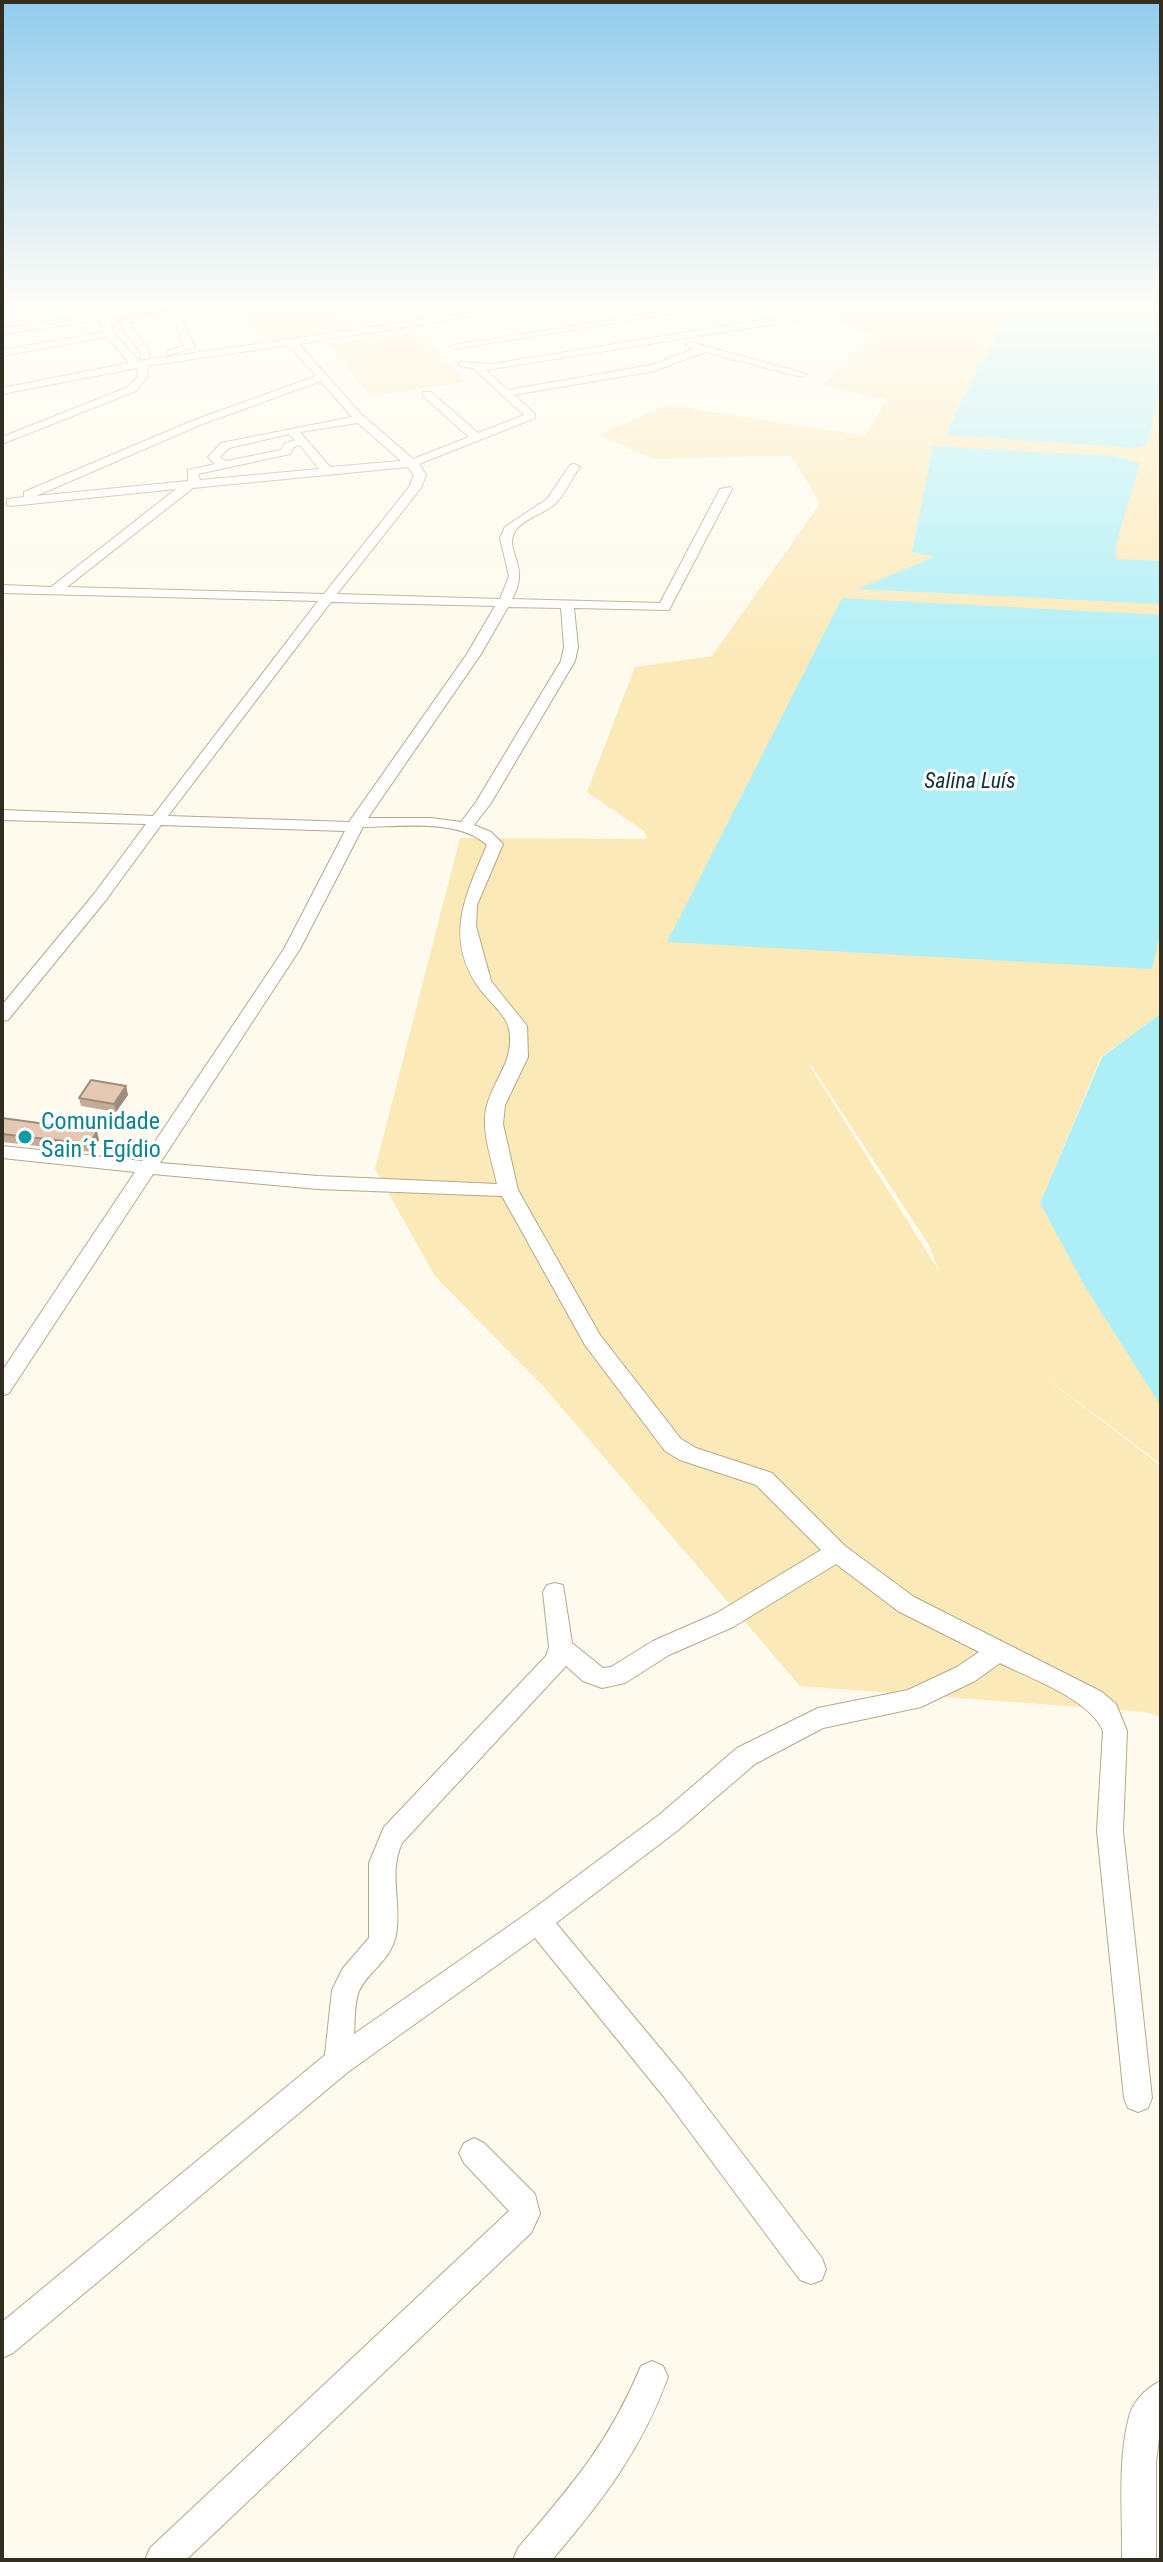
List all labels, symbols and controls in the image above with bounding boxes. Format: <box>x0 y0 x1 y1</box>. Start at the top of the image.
water label: Salina Luís <box>924 769 1016 795</box>
place label: Comunidade Sain´t Egídio <box>41 1109 161 1165</box>
marker: Comunidade Sain´t Egídio <box>16 1128 34 1146</box>

